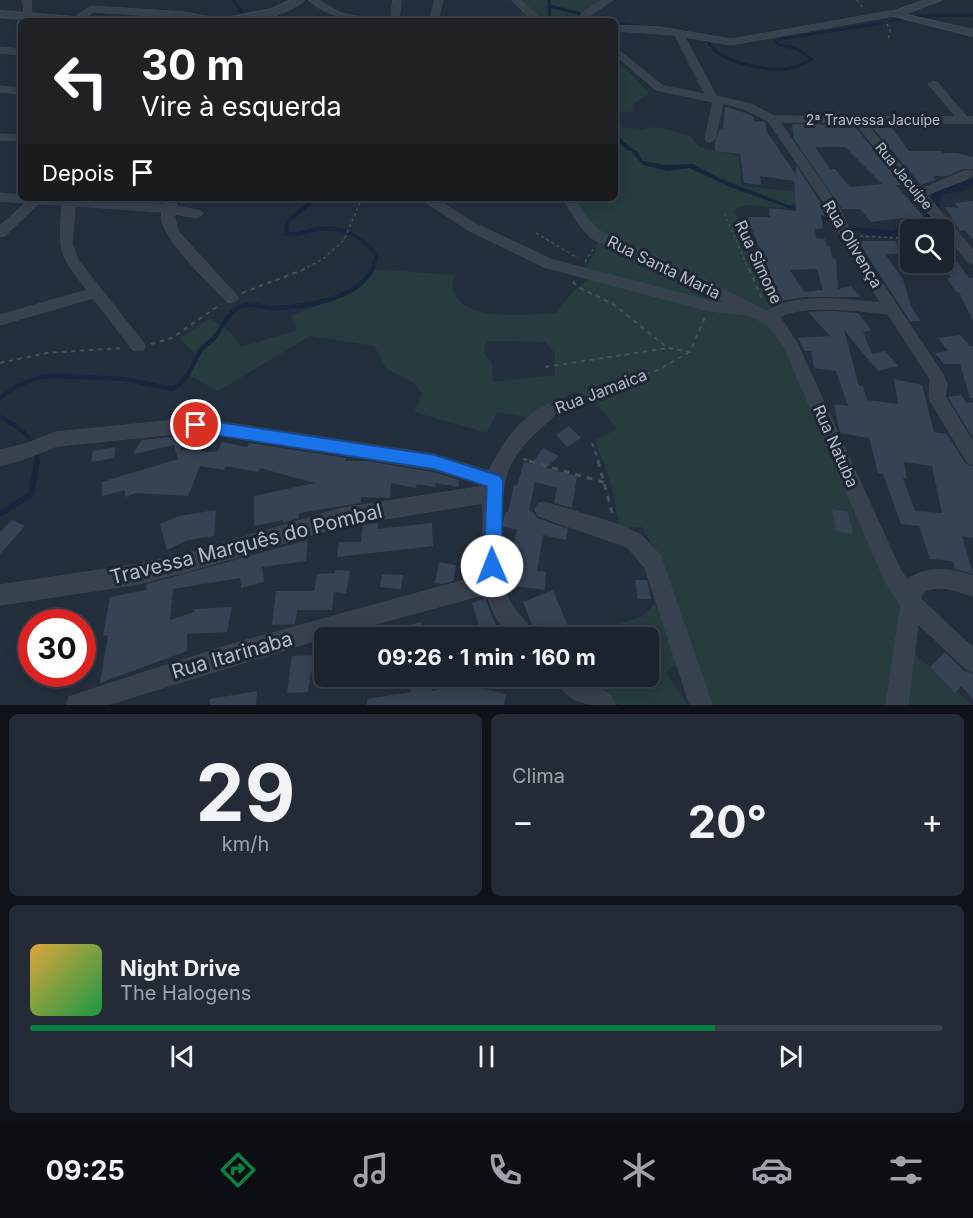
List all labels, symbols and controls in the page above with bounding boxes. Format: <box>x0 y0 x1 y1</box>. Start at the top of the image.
text: 30 m <box>141 39 245 90</box>
icon: left <box>42 42 120 120</box>
text: Vire à esquerda <box>141 90 342 123</box>
street label: 2ª Travessa Jacuípe <box>806 111 940 128</box>
street label: Rua Jacuípe <box>872 139 937 213</box>
icon: arrive <box>126 156 159 189</box>
text: Depois <box>42 160 114 186</box>
street label: Rua Olivença <box>819 196 887 292</box>
street label: Rua Simone <box>731 217 787 307</box>
map controls <box>900 219 954 273</box>
button: search <box>900 219 954 273</box>
street label: Rua Santa Maria <box>604 231 724 303</box>
street label: Rua Jamaica <box>552 364 650 418</box>
pin <box>170 399 221 450</box>
street label: Rua Natuba <box>809 402 863 490</box>
icon: arrive <box>179 408 212 441</box>
street label: Travessa Marquês do Pombal <box>107 499 385 589</box>
position arrow <box>460 534 524 598</box>
speed limit sign: 30 <box>18 609 96 687</box>
street label: Rua Itarinaba <box>169 626 295 684</box>
text: 09:26 · 1 min · 160 m <box>377 644 596 670</box>
text: 29 <box>196 745 295 840</box>
text: Clima <box>512 764 565 788</box>
text: 20° <box>688 794 767 849</box>
text: − <box>512 801 534 841</box>
text: + <box>921 801 943 841</box>
text: km/h <box>222 832 269 856</box>
text: Night Drive <box>120 955 240 981</box>
text: The Halogens <box>120 981 251 1005</box>
icon: previous <box>166 1040 199 1073</box>
icon: pause <box>470 1040 503 1073</box>
icon: next <box>774 1040 807 1073</box>
icon: directions <box>217 1149 259 1191</box>
icon: music <box>350 1149 392 1191</box>
icon: phone <box>484 1149 526 1191</box>
icon: climate <box>618 1149 660 1191</box>
icon: car <box>751 1149 793 1191</box>
icon: filters <box>885 1149 927 1191</box>
text: 09:25 <box>46 1154 125 1187</box>

